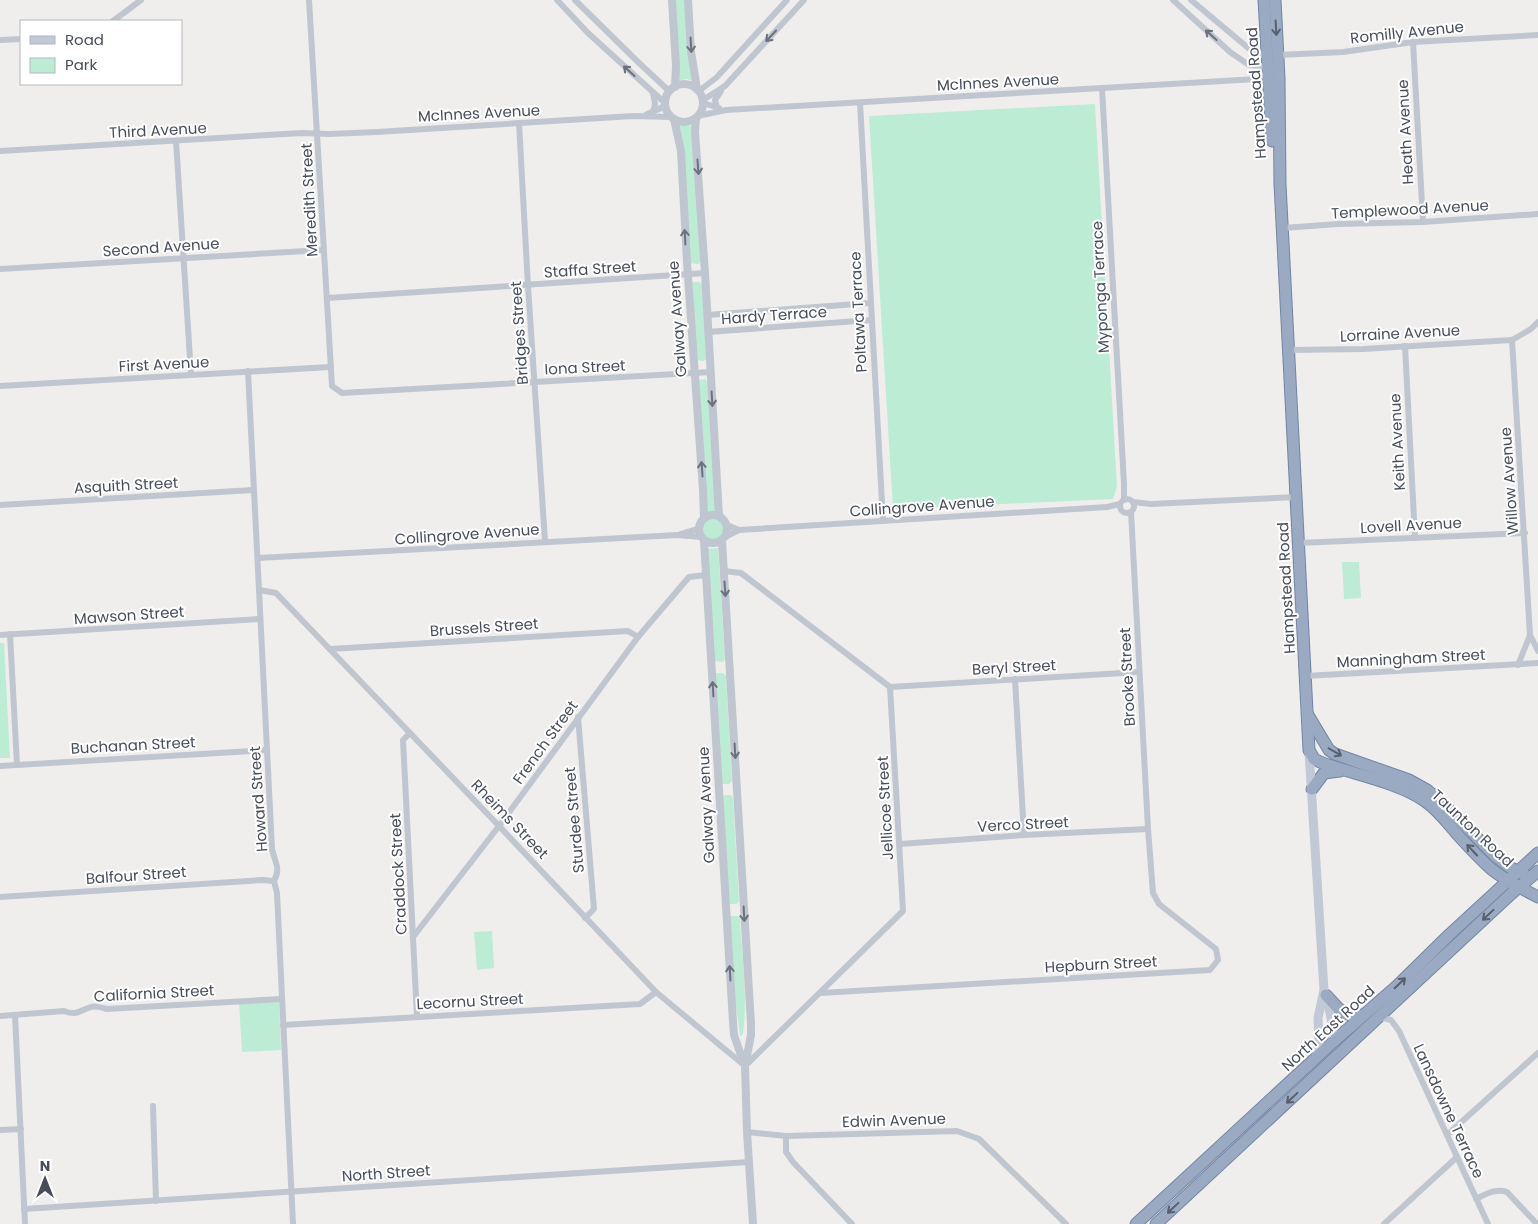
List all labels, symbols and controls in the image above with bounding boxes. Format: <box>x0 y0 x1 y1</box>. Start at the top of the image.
street label: Romilly Avenue <box>1349 16 1465 48</box>
one-way arrow <box>1272 19 1281 35</box>
legend <box>20 20 182 85</box>
street label: Hampstead Road <box>1241 26 1271 160</box>
text: Road <box>65 29 104 50</box>
one-way arrow <box>1205 29 1218 40</box>
one-way arrow <box>765 30 777 43</box>
one-way arrow <box>686 36 695 52</box>
text: Park <box>65 54 97 75</box>
one-way arrow <box>622 65 635 77</box>
street label: McInnes Avenue <box>936 68 1060 96</box>
street label: Heath Avenue <box>1392 79 1418 185</box>
street label: McInnes Avenue <box>417 99 541 127</box>
street label: Third Avenue <box>109 117 207 143</box>
street label: Meredith Street <box>296 143 322 257</box>
one-way arrow <box>693 158 702 174</box>
street label: Templewood Avenue <box>1331 194 1489 224</box>
street label: Myponga Terrace <box>1086 220 1114 354</box>
one-way arrow <box>681 229 690 245</box>
street label: Second Avenue <box>102 232 220 262</box>
street label: Poltawa Terrace <box>844 251 872 373</box>
street label: Staffa Street <box>543 255 637 283</box>
street label: Galway Avenue <box>662 260 692 378</box>
street label: Bridges Street <box>505 280 533 386</box>
street label: Hardy Terrace <box>720 301 828 329</box>
street label: Lorraine Avenue <box>1339 319 1461 347</box>
street label: First Avenue <box>118 351 210 377</box>
street label: Iona Street <box>544 354 626 380</box>
one-way arrow <box>708 390 717 406</box>
street label: Keith Avenue <box>1384 393 1410 491</box>
street label: Willow Avenue <box>1495 426 1523 536</box>
one-way arrow <box>697 461 706 477</box>
street label: Asquith Street <box>73 472 179 498</box>
street label: Collingrove Avenue <box>849 490 995 522</box>
street label: Lovell Avenue <box>1360 512 1462 538</box>
street label: Collingrove Avenue <box>394 518 540 550</box>
street label: Hampstead Road <box>1272 522 1300 654</box>
one-way arrow <box>721 581 730 597</box>
street label: Mawson Street <box>73 601 185 629</box>
street label: Brussels Street <box>429 613 539 641</box>
street label: Brooke Street <box>1114 627 1140 727</box>
street label: Manningham Street <box>1336 644 1486 672</box>
street label: Beryl Street <box>971 654 1057 680</box>
one-way arrow <box>709 681 718 697</box>
street label: French Street <box>508 696 582 788</box>
street label: Buchanan Street <box>70 731 196 759</box>
one-way arrow <box>731 743 740 759</box>
street label: Howard Street <box>244 745 272 853</box>
street label: Galway Avenue <box>692 746 720 864</box>
one-way arrow <box>1328 747 1342 758</box>
street label: Jellicoe Street <box>872 755 898 861</box>
street label: Sturdee Street <box>559 766 589 874</box>
street label: Rheims Street <box>467 775 553 863</box>
street label: Taunton Road <box>1427 784 1519 872</box>
street label: Verco Street <box>977 811 1069 837</box>
street label: Craddock Street <box>384 813 412 935</box>
one-way arrow <box>1466 843 1478 856</box>
street label: Balfour Street <box>85 861 187 889</box>
one-way arrow <box>740 905 749 921</box>
one-way arrow <box>1482 909 1495 921</box>
street label: Hepburn Street <box>1044 951 1158 977</box>
one-way arrow <box>726 965 735 981</box>
one-way arrow <box>1393 977 1406 989</box>
street label: California Street <box>93 979 215 1007</box>
street label: North East Road <box>1277 980 1379 1076</box>
street label: Lecornu Street <box>416 988 524 1014</box>
street label: Lansdowne Terrace <box>1409 1040 1489 1182</box>
one-way arrow <box>1286 1092 1299 1104</box>
street label: Edwin Avenue <box>842 1108 946 1132</box>
north arrow <box>20 1154 70 1204</box>
text: N <box>40 1156 50 1176</box>
street label: North Street <box>341 1159 431 1187</box>
one-way arrow <box>1167 1202 1179 1214</box>

